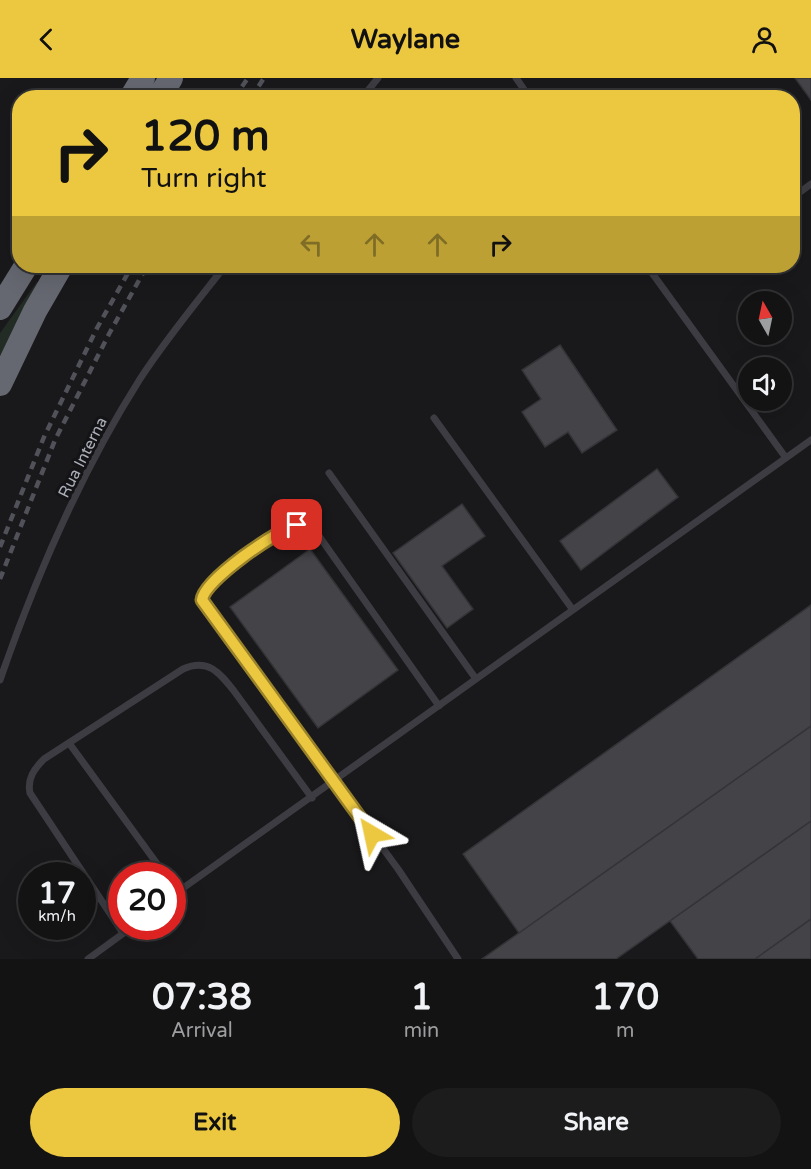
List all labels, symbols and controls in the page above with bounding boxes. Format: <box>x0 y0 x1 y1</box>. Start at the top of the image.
icon: back <box>30 23 63 56</box>
text: Waylane <box>351 23 460 56</box>
icon: person <box>748 23 781 56</box>
text: 120 m <box>141 111 270 162</box>
icon: right <box>42 114 120 192</box>
text: Turn right <box>141 162 267 195</box>
icon: left <box>295 228 328 261</box>
icon: ahead <box>358 228 391 261</box>
icon: ahead <box>421 228 454 261</box>
icon: right <box>484 228 517 261</box>
north arrow <box>738 291 792 345</box>
map controls <box>738 291 792 411</box>
button: sound <box>738 357 792 411</box>
street label: Rua Interna <box>54 414 112 501</box>
pin <box>271 499 322 550</box>
icon: arrive <box>280 508 313 541</box>
position arrow <box>340 802 404 866</box>
speed limit sign: 20 <box>108 862 186 940</box>
text: 17 <box>38 875 76 912</box>
text: km/h <box>38 907 76 925</box>
text: 07:38 <box>152 976 252 1019</box>
text: 1 <box>410 976 433 1019</box>
text: 170 <box>591 976 659 1019</box>
text: Arrival <box>171 1019 233 1043</box>
text: min <box>404 1019 439 1043</box>
text: m <box>616 1019 634 1043</box>
button: Exit <box>30 1088 400 1157</box>
button: Share <box>412 1088 781 1157</box>

